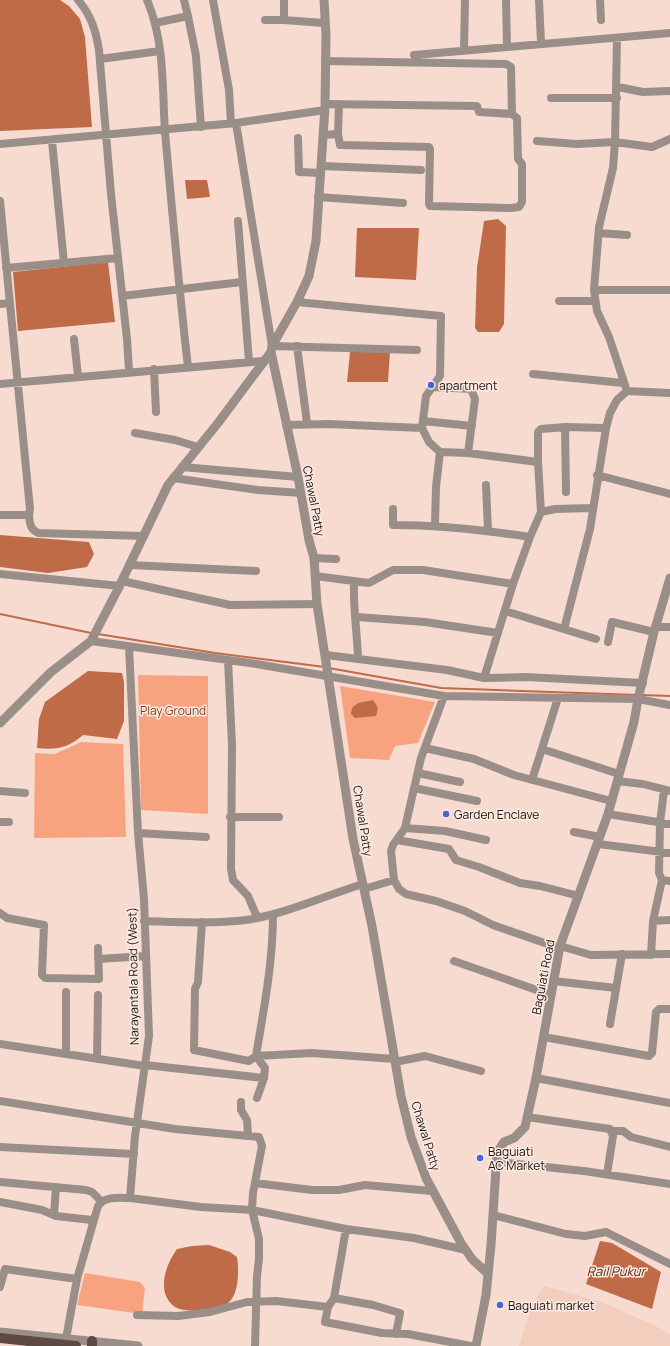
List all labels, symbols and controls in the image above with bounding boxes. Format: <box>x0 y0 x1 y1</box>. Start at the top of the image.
place label: apartment <box>439 377 498 394</box>
marker: apartment <box>426 380 436 390</box>
street label: Chawal Patty <box>299 464 329 538</box>
park label: Play Ground <box>140 702 206 719</box>
street label: Chawal Patty <box>349 784 377 858</box>
place label: Garden Enclave <box>454 806 539 823</box>
marker: Garden Enclave <box>441 809 451 819</box>
street label: Narayantala Road (West) <box>123 907 143 1045</box>
street label: Baguiati Road <box>527 938 559 1016</box>
street label: Chawal Patty <box>407 1099 445 1173</box>
place label: Baguiati AC Market <box>488 1143 545 1174</box>
marker: Baguiati AC Market <box>475 1153 485 1163</box>
water label: Rail Pukur <box>587 1262 648 1280</box>
place label: Baguiati market <box>508 1297 595 1314</box>
marker: Baguiati market <box>495 1300 505 1310</box>

